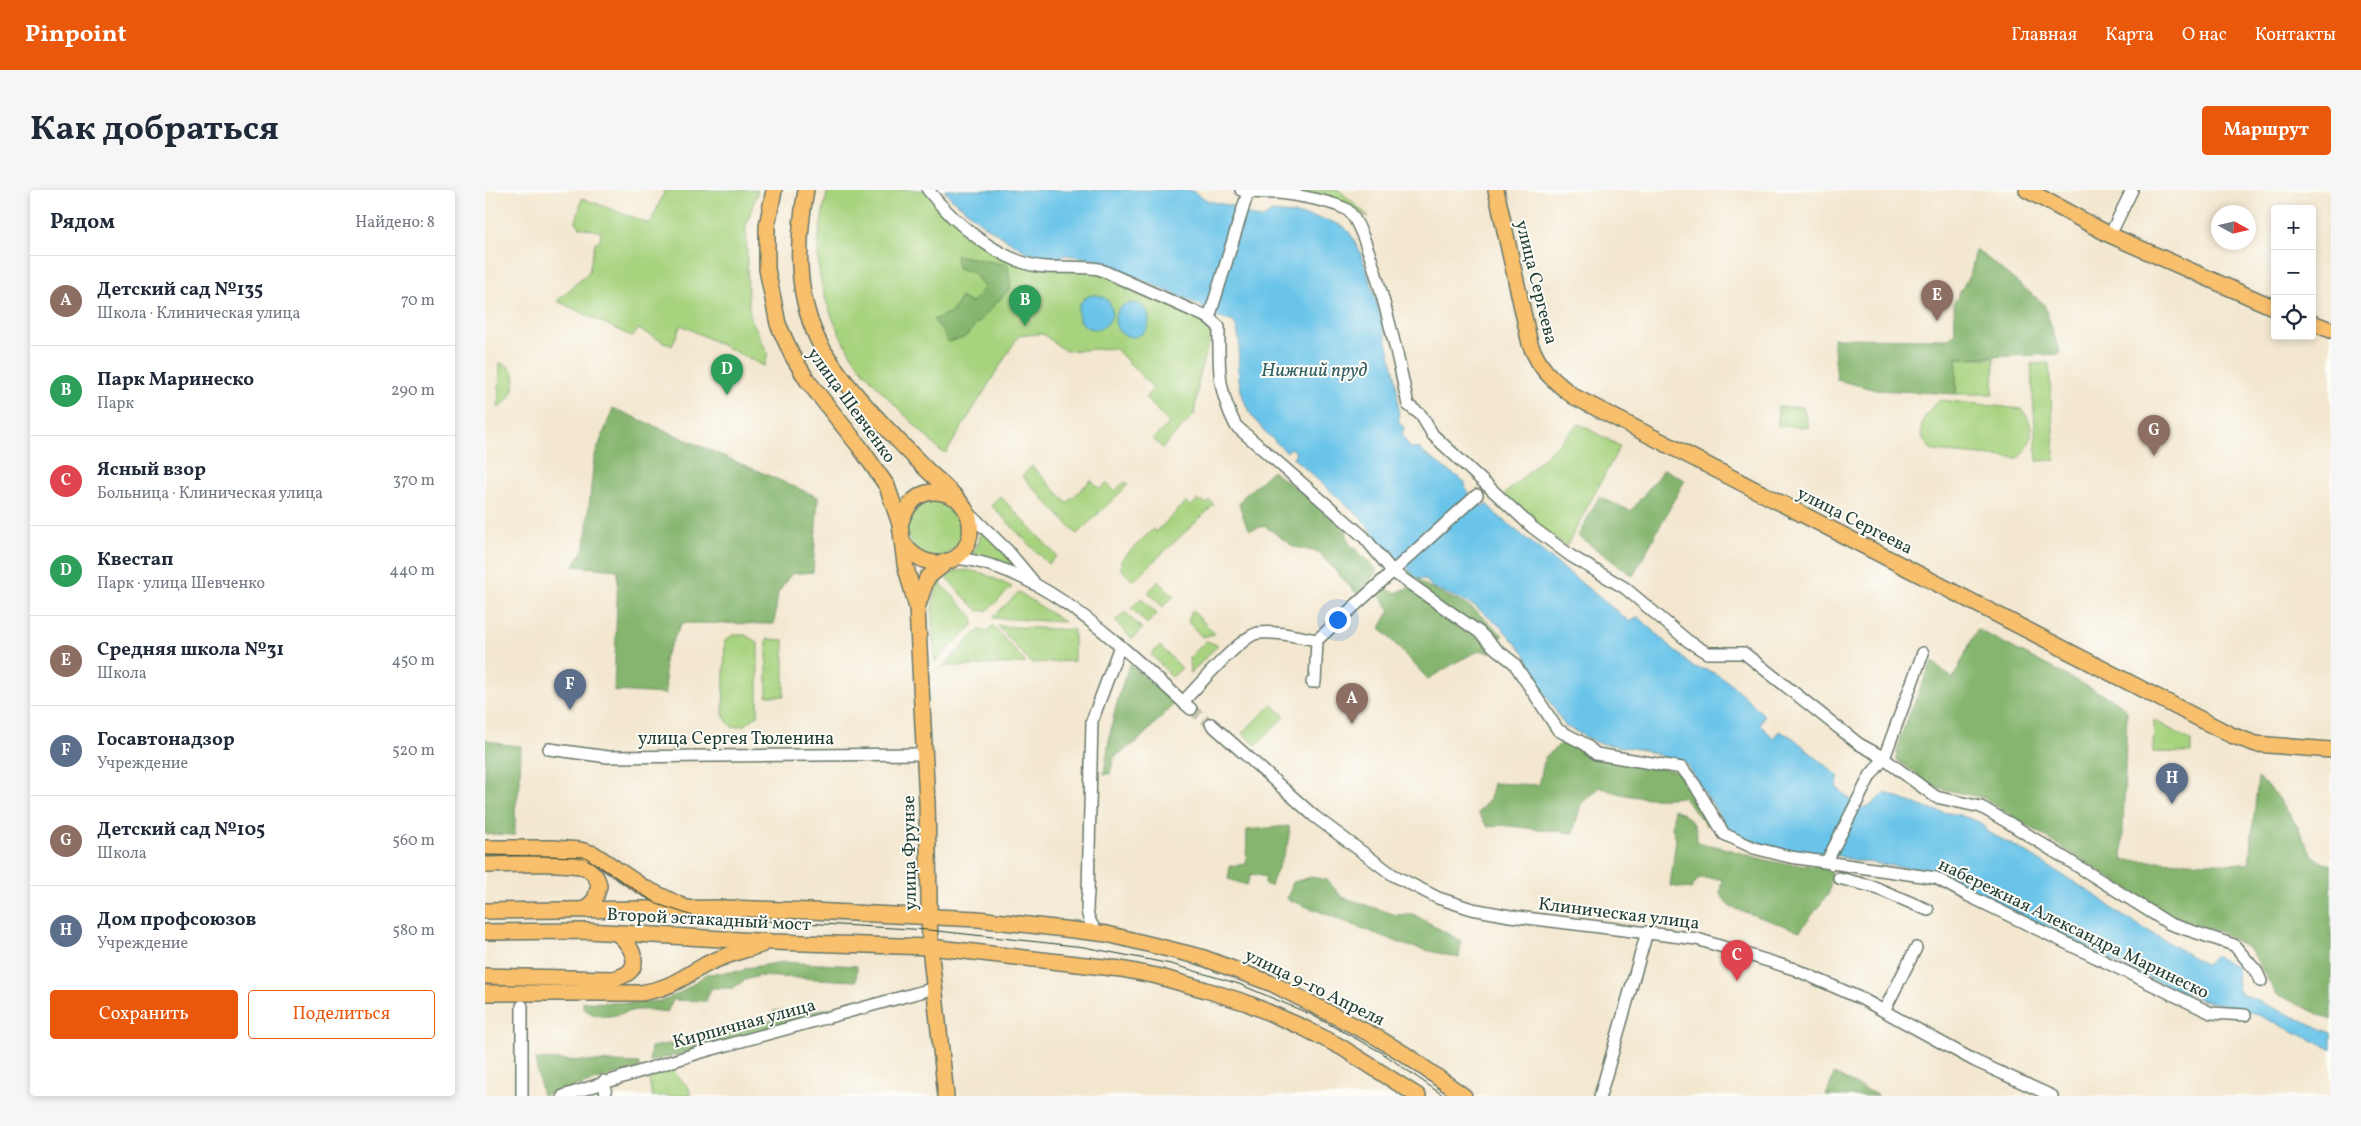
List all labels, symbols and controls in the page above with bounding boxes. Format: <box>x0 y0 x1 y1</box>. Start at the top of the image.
text: Pinpoint <box>25 18 127 52</box>
text: Главная <box>2011 23 2077 48</box>
text: Карта <box>2105 23 2154 48</box>
text: О нас <box>2182 23 2227 48</box>
text: Контакты <box>2255 23 2336 48</box>
text: Как добраться <box>30 106 279 154</box>
button: Маршрут <box>2202 106 2331 155</box>
north arrow <box>2211 205 2256 250</box>
map controls <box>2271 205 2316 340</box>
button: + <box>2271 205 2316 250</box>
text: Рядом <box>50 208 115 237</box>
text: Найдено: 8 <box>355 212 435 234</box>
street label: улица Сергеева <box>1508 218 1563 347</box>
button: − <box>2271 250 2316 295</box>
text: Детский сад №135 <box>97 277 263 303</box>
pin: E <box>1921 280 1953 321</box>
pin: B <box>1009 285 1041 326</box>
text: A <box>60 290 72 312</box>
text: 70 m <box>401 290 435 312</box>
button: locate <box>2271 295 2316 340</box>
text: Школа · Клиническая улица <box>97 303 300 325</box>
street label: улица Шевченко <box>800 343 901 469</box>
pin: D <box>711 354 743 395</box>
water label: Нижний пруд <box>1261 358 1368 384</box>
text: Парк Маринеско <box>97 367 254 393</box>
text: B <box>61 380 71 402</box>
text: 290 m <box>391 380 435 402</box>
text: Парк <box>97 393 134 415</box>
pin: G <box>2138 415 2170 456</box>
text: Ясный взор <box>97 457 206 483</box>
text: C <box>61 470 71 492</box>
text: 370 m <box>393 470 435 492</box>
street label: улица Сергеева <box>1792 481 1917 561</box>
text: Больница · Клиническая улица <box>97 483 323 505</box>
text: Квестап <box>97 547 173 573</box>
text: D <box>60 560 72 582</box>
text: 440 m <box>389 560 435 582</box>
text: Парк · улица Шевченко <box>97 573 265 595</box>
your location <box>1325 607 1351 633</box>
text: Средняя школа №31 <box>97 637 284 663</box>
text: E <box>61 650 71 672</box>
text: 450 m <box>392 650 435 672</box>
text: Школа <box>97 663 147 685</box>
pin: F <box>554 669 586 710</box>
pin: A <box>1336 683 1368 724</box>
text: Госавтонадзор <box>97 727 235 753</box>
street label: улица Сергея Тюленина <box>638 727 834 752</box>
text: F <box>61 740 71 762</box>
text: 520 m <box>392 740 435 762</box>
text: Учреждение <box>97 753 188 775</box>
pin: H <box>2156 763 2188 804</box>
street label: улица Фрунзе <box>897 795 924 911</box>
text: Детский сад №105 <box>97 817 265 843</box>
text: G <box>60 830 72 852</box>
text: 560 m <box>392 830 435 852</box>
text: Школа <box>97 843 147 865</box>
street label: набережная Александра Маринеско <box>1934 853 2213 1006</box>
street label: Клиническая улица <box>1537 892 1701 937</box>
street label: Второй эстакадный мост <box>606 903 812 938</box>
text: Дом профсоюзов <box>97 907 256 933</box>
text: H <box>60 920 72 942</box>
text: 580 m <box>392 920 435 942</box>
text: Учреждение <box>97 933 188 955</box>
pin: C <box>1721 940 1753 981</box>
street label: улица 9-го Апреля <box>1240 944 1389 1033</box>
button: Сохранить <box>50 990 238 1039</box>
button: Поделиться <box>248 990 435 1039</box>
street label: Кирпичная улица <box>670 993 819 1056</box>

